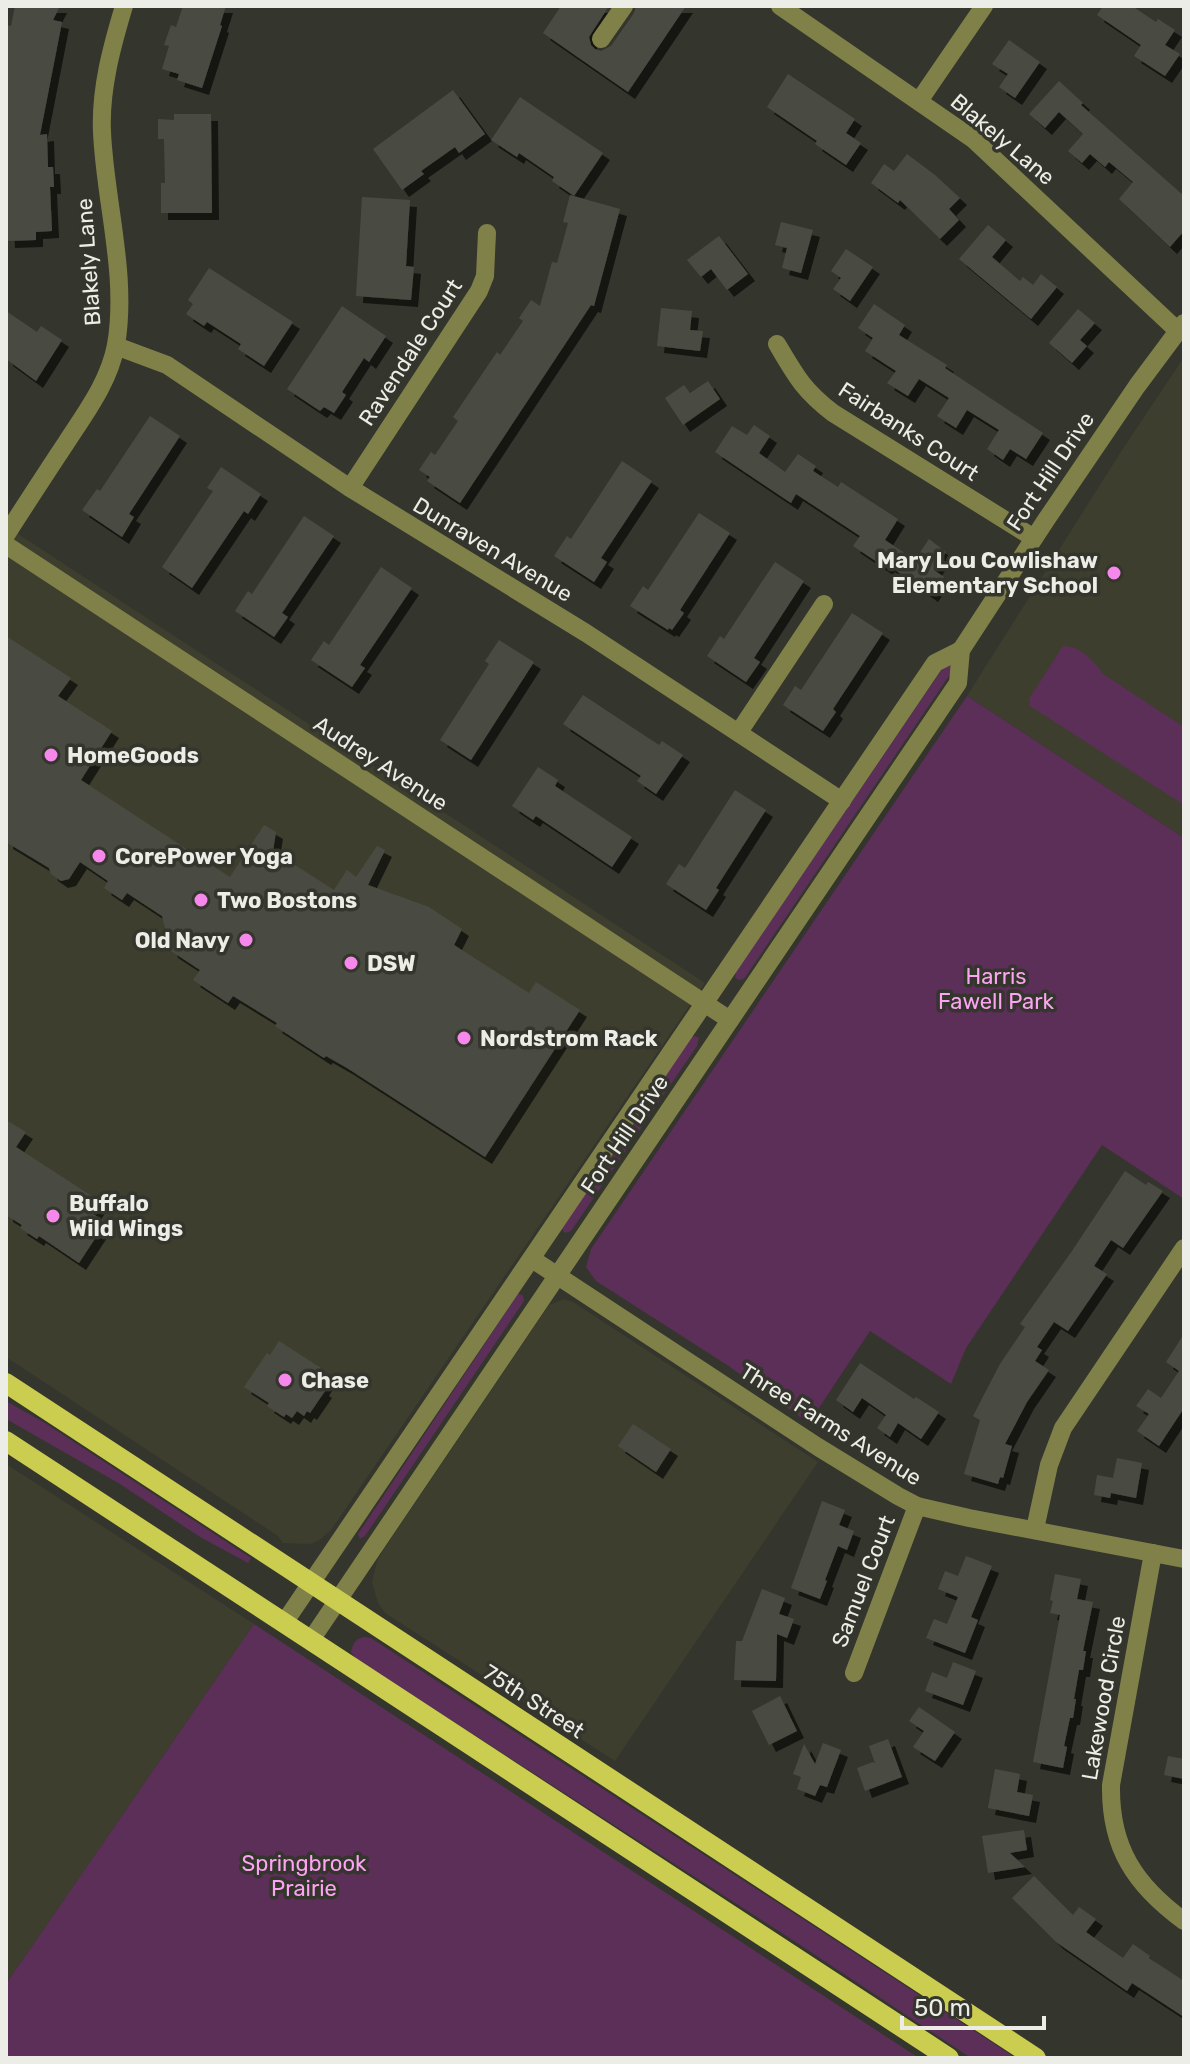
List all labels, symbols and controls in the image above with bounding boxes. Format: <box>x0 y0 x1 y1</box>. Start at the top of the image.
street label: Blakely Lane <box>945 88 1060 191</box>
street label: Blakely Lane <box>71 197 106 327</box>
street label: Ravendale Court <box>353 273 468 431</box>
street label: Fairbanks Court <box>834 376 984 487</box>
street label: Fort Hill Drive <box>1001 407 1100 536</box>
street label: Dunraven Avenue <box>408 491 577 608</box>
place label: Mary Lou Cowlishaw Elementary School <box>877 547 1098 599</box>
marker: Mary Lou Cowlishaw Elementary School <box>1105 564 1123 582</box>
street label: Audrey Avenue <box>309 710 453 817</box>
place label: HomeGoods <box>67 742 199 769</box>
marker: HomeGoods <box>42 746 60 764</box>
place label: CorePower Yoga <box>115 843 293 870</box>
marker: CorePower Yoga <box>90 847 108 865</box>
place label: Two Bostons <box>217 887 357 914</box>
marker: Two Bostons <box>192 891 210 909</box>
place label: Old Navy <box>135 927 230 954</box>
marker: Old Navy <box>237 931 255 949</box>
place label: DSW <box>367 950 415 977</box>
marker: DSW <box>342 954 360 972</box>
park label: Harris Fawell Park <box>938 963 1055 1015</box>
place label: Nordstrom Rack <box>480 1025 658 1052</box>
marker: Nordstrom Rack <box>455 1029 473 1047</box>
street label: Fort Hill Drive <box>575 1070 674 1199</box>
place label: Buffalo Wild Wings <box>69 1190 183 1242</box>
marker: Buffalo Wild Wings <box>44 1207 62 1225</box>
street label: Three Farms Avenue <box>735 1358 927 1491</box>
place label: Chase <box>301 1367 369 1394</box>
marker: Chase <box>276 1371 294 1389</box>
street label: Samuel Court <box>826 1511 901 1651</box>
street label: Lakewood Circle <box>1076 1614 1131 1782</box>
street label: 75th Street <box>478 1659 590 1744</box>
park label: Springbrook Prairie <box>242 1850 367 1902</box>
scale bar <box>902 1980 1044 2030</box>
text: 50 m <box>914 1994 971 2022</box>

